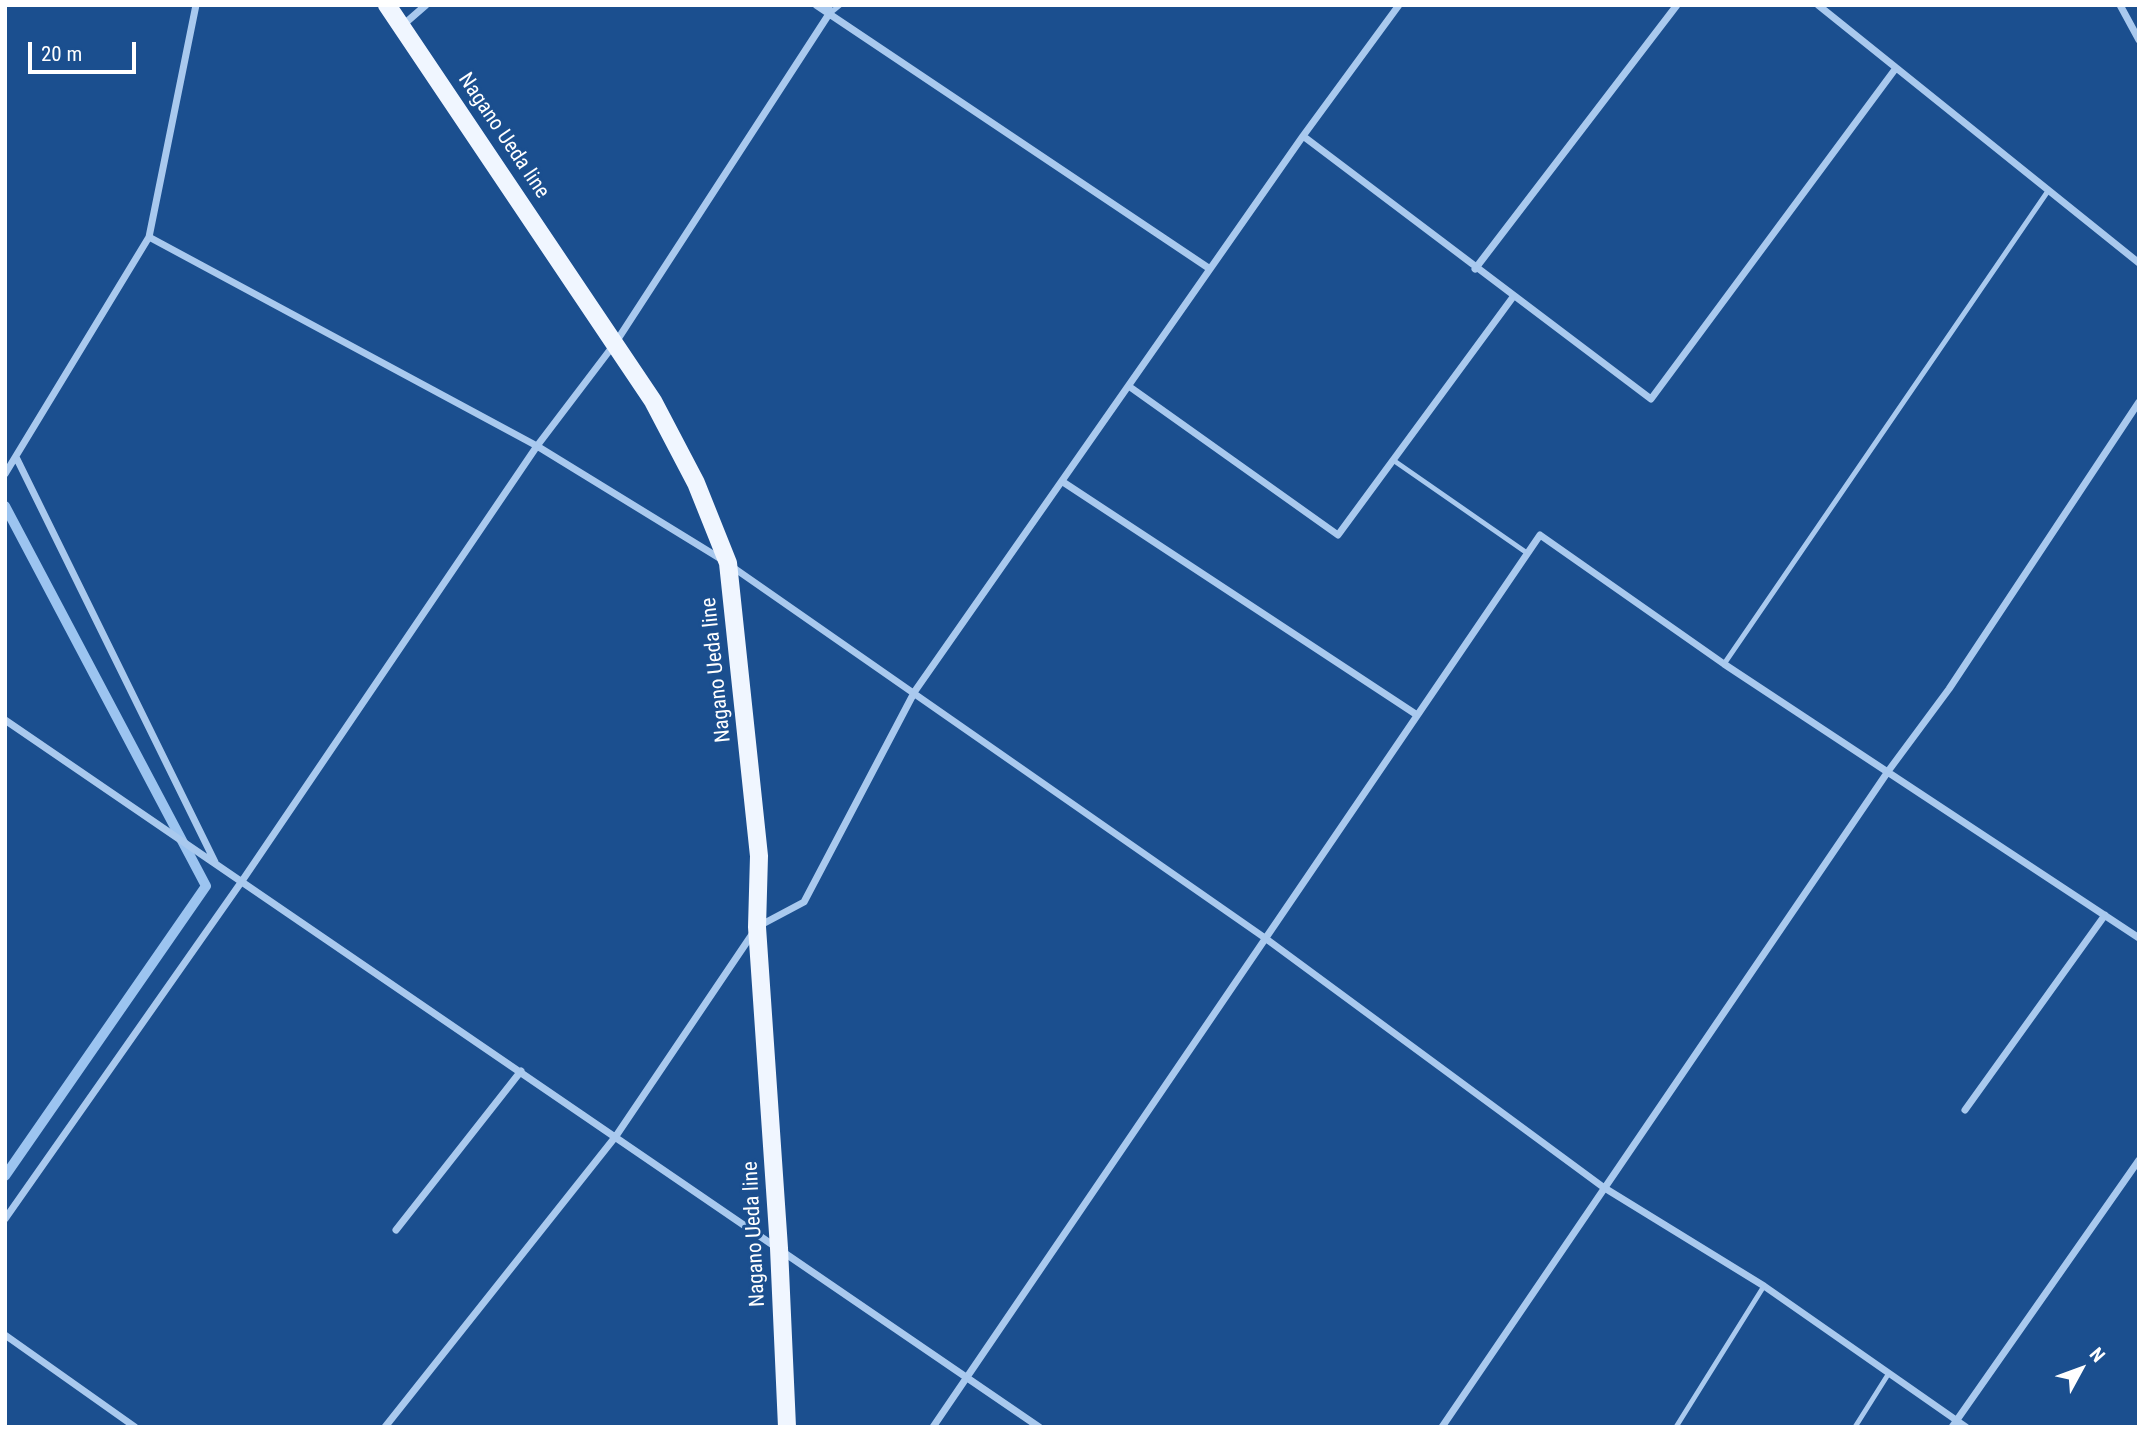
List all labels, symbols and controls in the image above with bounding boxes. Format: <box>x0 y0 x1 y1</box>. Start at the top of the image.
scale bar <box>32 28 140 72</box>
text: 20 m <box>41 42 82 66</box>
street label: Nagano Ueda line <box>452 69 554 203</box>
street label: Nagano Ueda line <box>697 596 737 744</box>
street label: Nagano Ueda line <box>739 1161 771 1307</box>
north arrow <box>2046 1334 2116 1404</box>
text: N <box>2085 1343 2110 1367</box>

